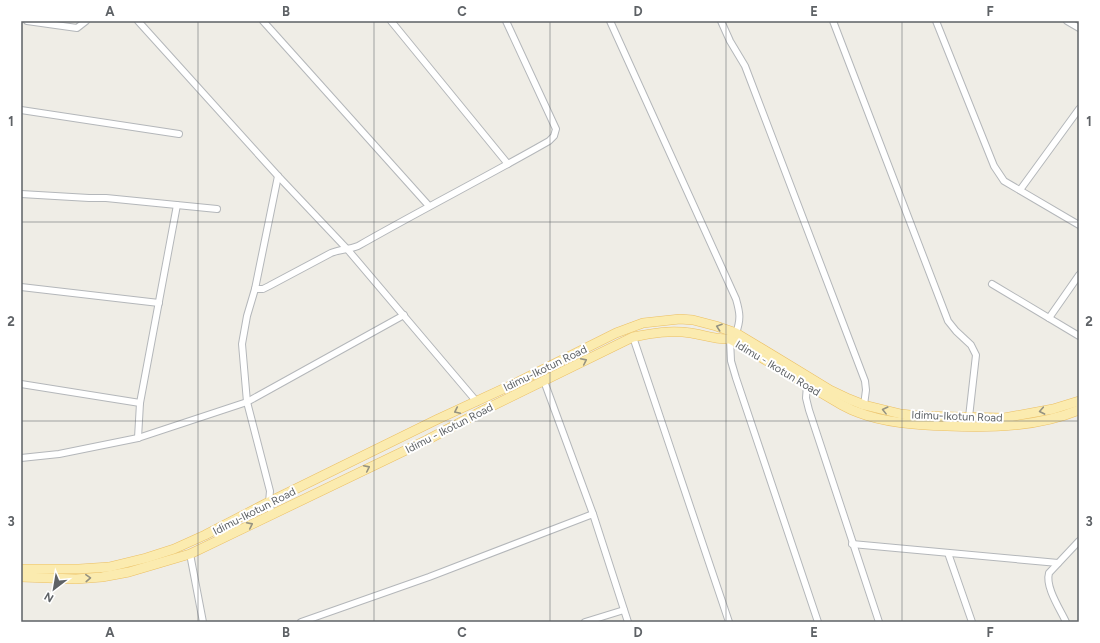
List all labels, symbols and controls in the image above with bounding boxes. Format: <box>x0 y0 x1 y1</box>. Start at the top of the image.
text: A <box>105 4 115 19</box>
text: B <box>282 4 290 19</box>
text: C <box>457 4 467 19</box>
text: D <box>633 4 643 19</box>
text: E <box>810 4 818 19</box>
text: F <box>986 4 994 19</box>
text: 1 <box>8 114 14 129</box>
text: 1 <box>1086 114 1092 129</box>
text: 2 <box>7 314 15 329</box>
text: 2 <box>1085 314 1093 329</box>
one-way arrow <box>716 323 723 332</box>
street label: Idimu - Ikotun Road <box>733 338 822 399</box>
street label: Idimu-Ikotun Road <box>501 343 589 394</box>
one-way arrow <box>580 358 587 366</box>
street label: Idimu - Ikotun Road <box>403 401 495 456</box>
one-way arrow <box>453 406 461 414</box>
one-way arrow <box>882 406 889 415</box>
one-way arrow <box>1038 407 1045 415</box>
street label: Idimu-Ikotun Road <box>911 408 1003 425</box>
one-way arrow <box>363 465 371 473</box>
street label: Idimu-Ikotun Road <box>211 485 298 538</box>
text: 3 <box>7 514 15 529</box>
text: 3 <box>1085 514 1093 529</box>
one-way arrow <box>246 522 254 530</box>
north arrow <box>34 569 74 609</box>
one-way arrow <box>85 574 91 582</box>
text: N <box>42 589 56 605</box>
text: A <box>105 625 115 640</box>
text: B <box>282 625 290 640</box>
text: C <box>457 625 467 640</box>
text: D <box>633 625 643 640</box>
text: E <box>810 625 818 640</box>
text: F <box>986 625 994 640</box>

